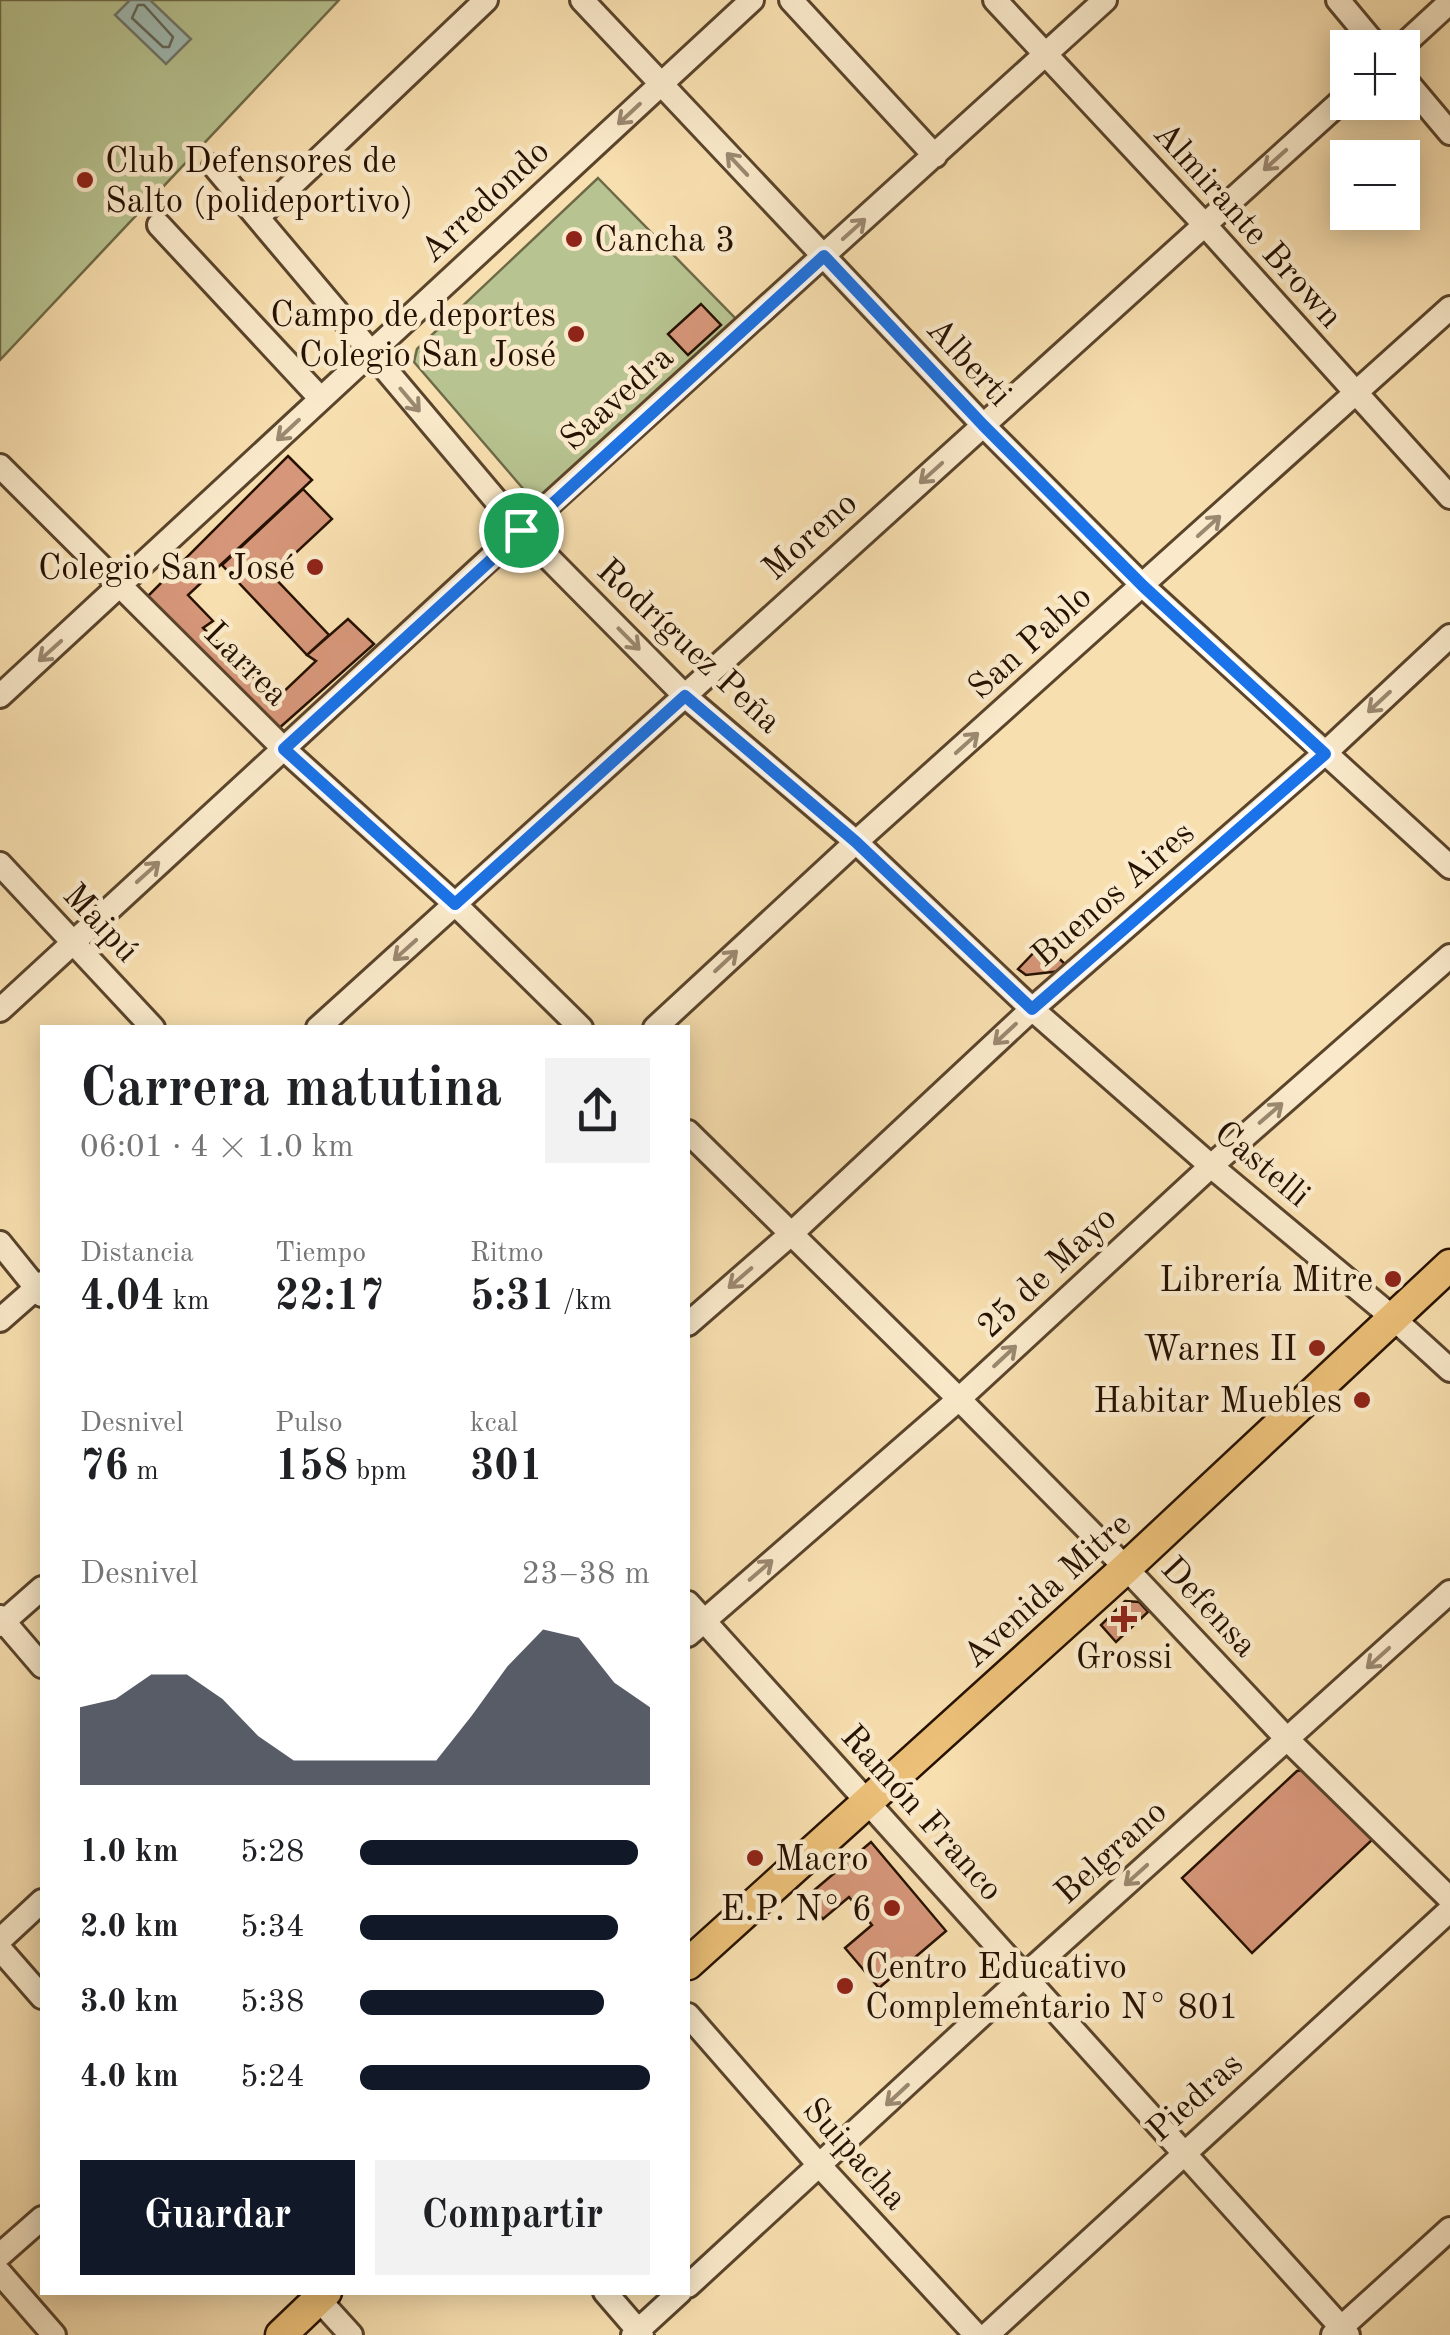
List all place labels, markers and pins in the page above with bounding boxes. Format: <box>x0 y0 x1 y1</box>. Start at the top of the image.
place label: Club Defensores de Salto (polideportivo) <box>105 145 413 220</box>
marker: Club Defensores de Salto (polideportivo) <box>74 169 96 191</box>
place label: Cancha 3 <box>594 224 735 259</box>
marker: Cancha 3 <box>563 228 585 250</box>
place label: Campo de deportes Colegio San José <box>270 299 556 374</box>
marker: Campo de deportes Colegio San José <box>565 323 587 345</box>
pin <box>479 488 564 573</box>
place label: Colegio San José <box>38 552 295 587</box>
marker: Colegio San José <box>304 556 326 578</box>
place label: Librería Mitre <box>1159 1264 1373 1299</box>
marker: Librería Mitre <box>1382 1268 1404 1290</box>
place label: Warnes II <box>1143 1333 1297 1368</box>
marker: Warnes II <box>1306 1337 1328 1359</box>
place label: Habitar Muebles <box>1093 1385 1342 1420</box>
marker: Habitar Muebles <box>1351 1389 1373 1411</box>
marker: Grossi <box>1113 1608 1135 1630</box>
place label: Grossi <box>1076 1641 1172 1676</box>
place label: Macro <box>775 1843 869 1878</box>
marker: Macro <box>744 1847 766 1869</box>
place label: E.P. N° 6 <box>721 1893 872 1928</box>
marker: E.P. N° 6 <box>881 1897 903 1919</box>
place label: Centro Educativo Complementario N° 801 <box>865 1951 1239 2026</box>
marker: Centro Educativo Complementario N° 801 <box>834 1975 856 1997</box>

